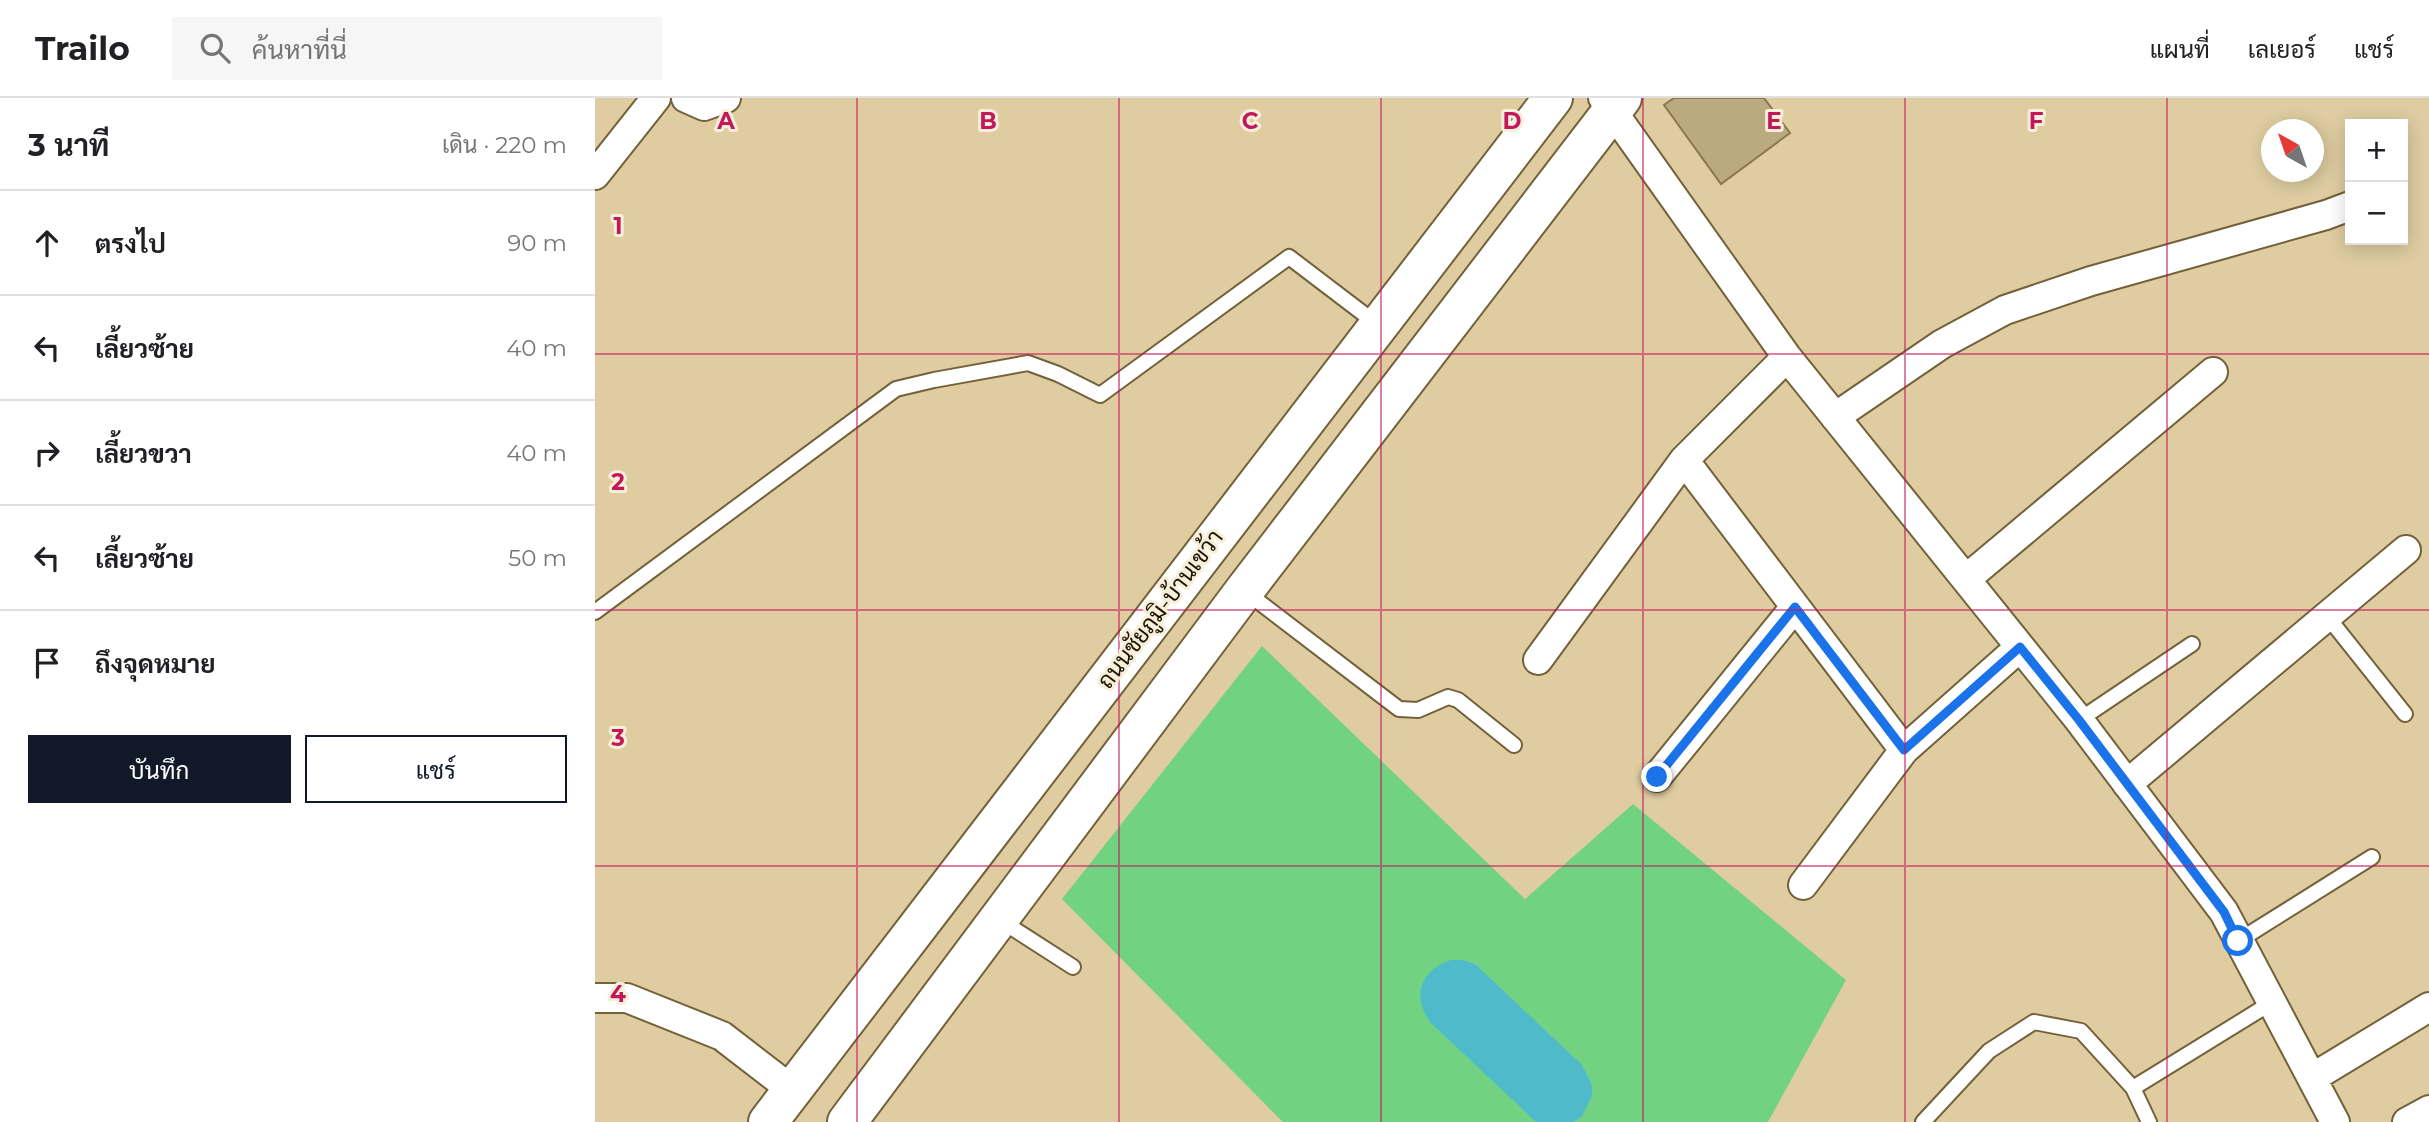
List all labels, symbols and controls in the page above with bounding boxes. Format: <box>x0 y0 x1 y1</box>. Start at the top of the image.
search box <box>172 17 662 80</box>
text: Trailo <box>35 28 130 68</box>
icon: search <box>196 29 234 67</box>
text: ค้นหาที่นี่ <box>252 34 347 66</box>
text: แผนที่ <box>2150 35 2210 64</box>
text: เลเยอร์ <box>2248 35 2316 64</box>
text: แชร์ <box>2354 35 2394 64</box>
text: A <box>716 107 735 135</box>
text: B <box>979 107 997 135</box>
text: C <box>1242 107 1259 135</box>
text: D <box>1503 107 1522 135</box>
text: E <box>1766 107 1782 135</box>
text: F <box>2029 107 2044 135</box>
north arrow <box>2261 119 2324 182</box>
map controls <box>2345 119 2408 245</box>
button: + <box>2345 119 2408 182</box>
text: 3 นาที <box>28 127 109 164</box>
text: เดิน · 220 m <box>442 131 567 159</box>
button: − <box>2345 182 2408 245</box>
text: 1 <box>613 212 623 240</box>
icon: ahead <box>28 224 66 262</box>
text: ตรงไป <box>95 228 166 260</box>
text: 90 m <box>507 229 567 257</box>
icon: left <box>28 329 66 367</box>
text: เลี้ยวซ้าย <box>95 333 194 365</box>
text: 40 m <box>506 334 567 362</box>
icon: right <box>28 434 66 472</box>
text: เลี้ยวขวา <box>95 438 192 470</box>
text: 40 m <box>506 439 567 467</box>
text: 2 <box>611 468 625 496</box>
street label: ถนนชัยภูมิ-บ้านเขว้า <box>1090 524 1231 696</box>
icon: left <box>28 539 66 577</box>
text: เลี้ยวซ้าย <box>95 543 194 575</box>
text: 50 m <box>508 544 567 572</box>
icon: arrive <box>28 644 66 682</box>
text: ถึงจุดหมาย <box>95 648 216 680</box>
text: 3 <box>610 724 625 752</box>
button: บันทึก <box>28 735 291 803</box>
button: แชร์ <box>305 735 567 803</box>
route end <box>1641 761 1672 792</box>
route start <box>2222 925 2253 956</box>
text: 4 <box>610 980 626 1008</box>

